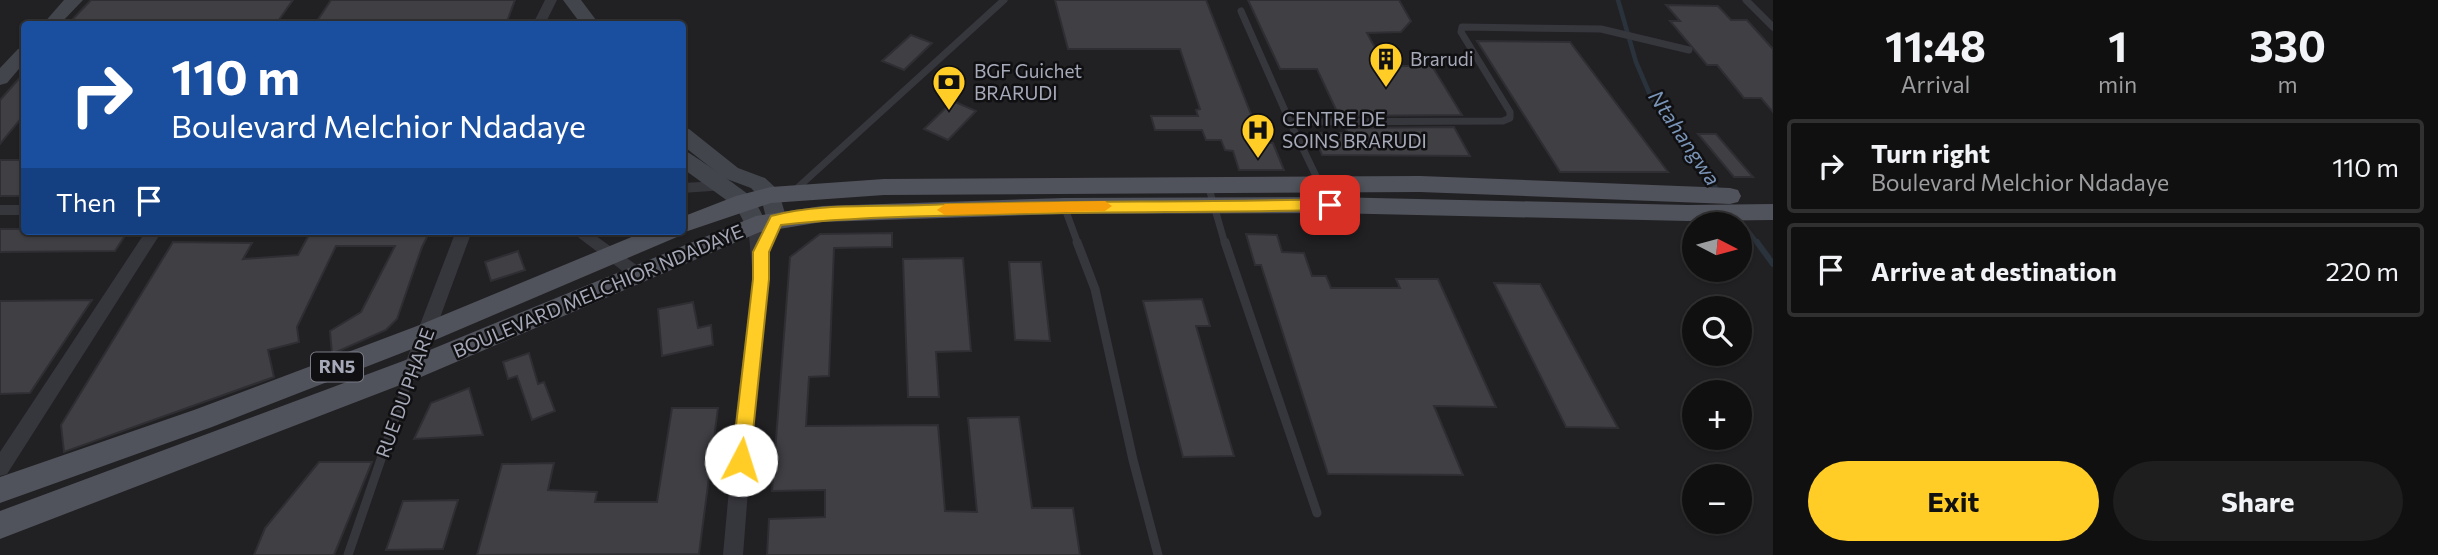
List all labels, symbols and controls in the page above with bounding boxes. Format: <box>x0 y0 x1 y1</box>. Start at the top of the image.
text: 11:48 <box>1885 19 1986 71</box>
text: 1 <box>2108 19 2127 71</box>
text: 330 <box>2249 19 2326 71</box>
building icon: Brarudi <box>1367 40 1405 89</box>
text: 110 m <box>171 45 300 105</box>
place label: Brarudi <box>1410 47 1474 70</box>
icon: right <box>56 49 147 140</box>
place label: BGF Guichet BRARUDI <box>974 59 1082 104</box>
bank icon: BGF Guichet BRARUDI <box>930 63 968 112</box>
text: Arrival <box>1901 70 1970 98</box>
text: min <box>2098 70 2137 98</box>
text: m <box>2278 70 2298 98</box>
water label: Ntahangwa <box>1644 85 1726 190</box>
text: Boulevard Melchior Ndadaye <box>171 105 586 145</box>
place label: CENTRE DE SOINS BRARUDI <box>1282 107 1427 152</box>
hospital icon: CENTRE DE SOINS BRARUDI <box>1239 111 1277 160</box>
text: Turn right <box>1871 137 1990 168</box>
icon: right <box>1812 147 1850 185</box>
text: 110 m <box>2332 151 2399 182</box>
text: Boulevard Melchior Ndadaye <box>1871 168 2169 196</box>
pin <box>1300 175 1360 235</box>
icon: arrive <box>130 182 168 220</box>
text: Then <box>56 186 116 217</box>
icon: arrive <box>1311 186 1349 224</box>
north arrow <box>1682 212 1752 282</box>
map controls <box>1682 212 1752 534</box>
street label: BOULEVARD MELCHIOR NDADAYE <box>449 219 746 362</box>
icon: arrive <box>1812 251 1850 289</box>
text: Arrive at destination <box>1871 255 2117 286</box>
text: 220 m <box>2326 255 2399 286</box>
button: search <box>1682 296 1752 366</box>
street label: RUE DU PHARE <box>370 325 439 461</box>
road number: RN5 <box>311 352 363 382</box>
button: + <box>1682 380 1752 450</box>
position arrow <box>704 423 778 497</box>
button: Exit <box>1808 461 2099 541</box>
button: Share <box>2113 461 2403 541</box>
button: − <box>1682 464 1752 534</box>

